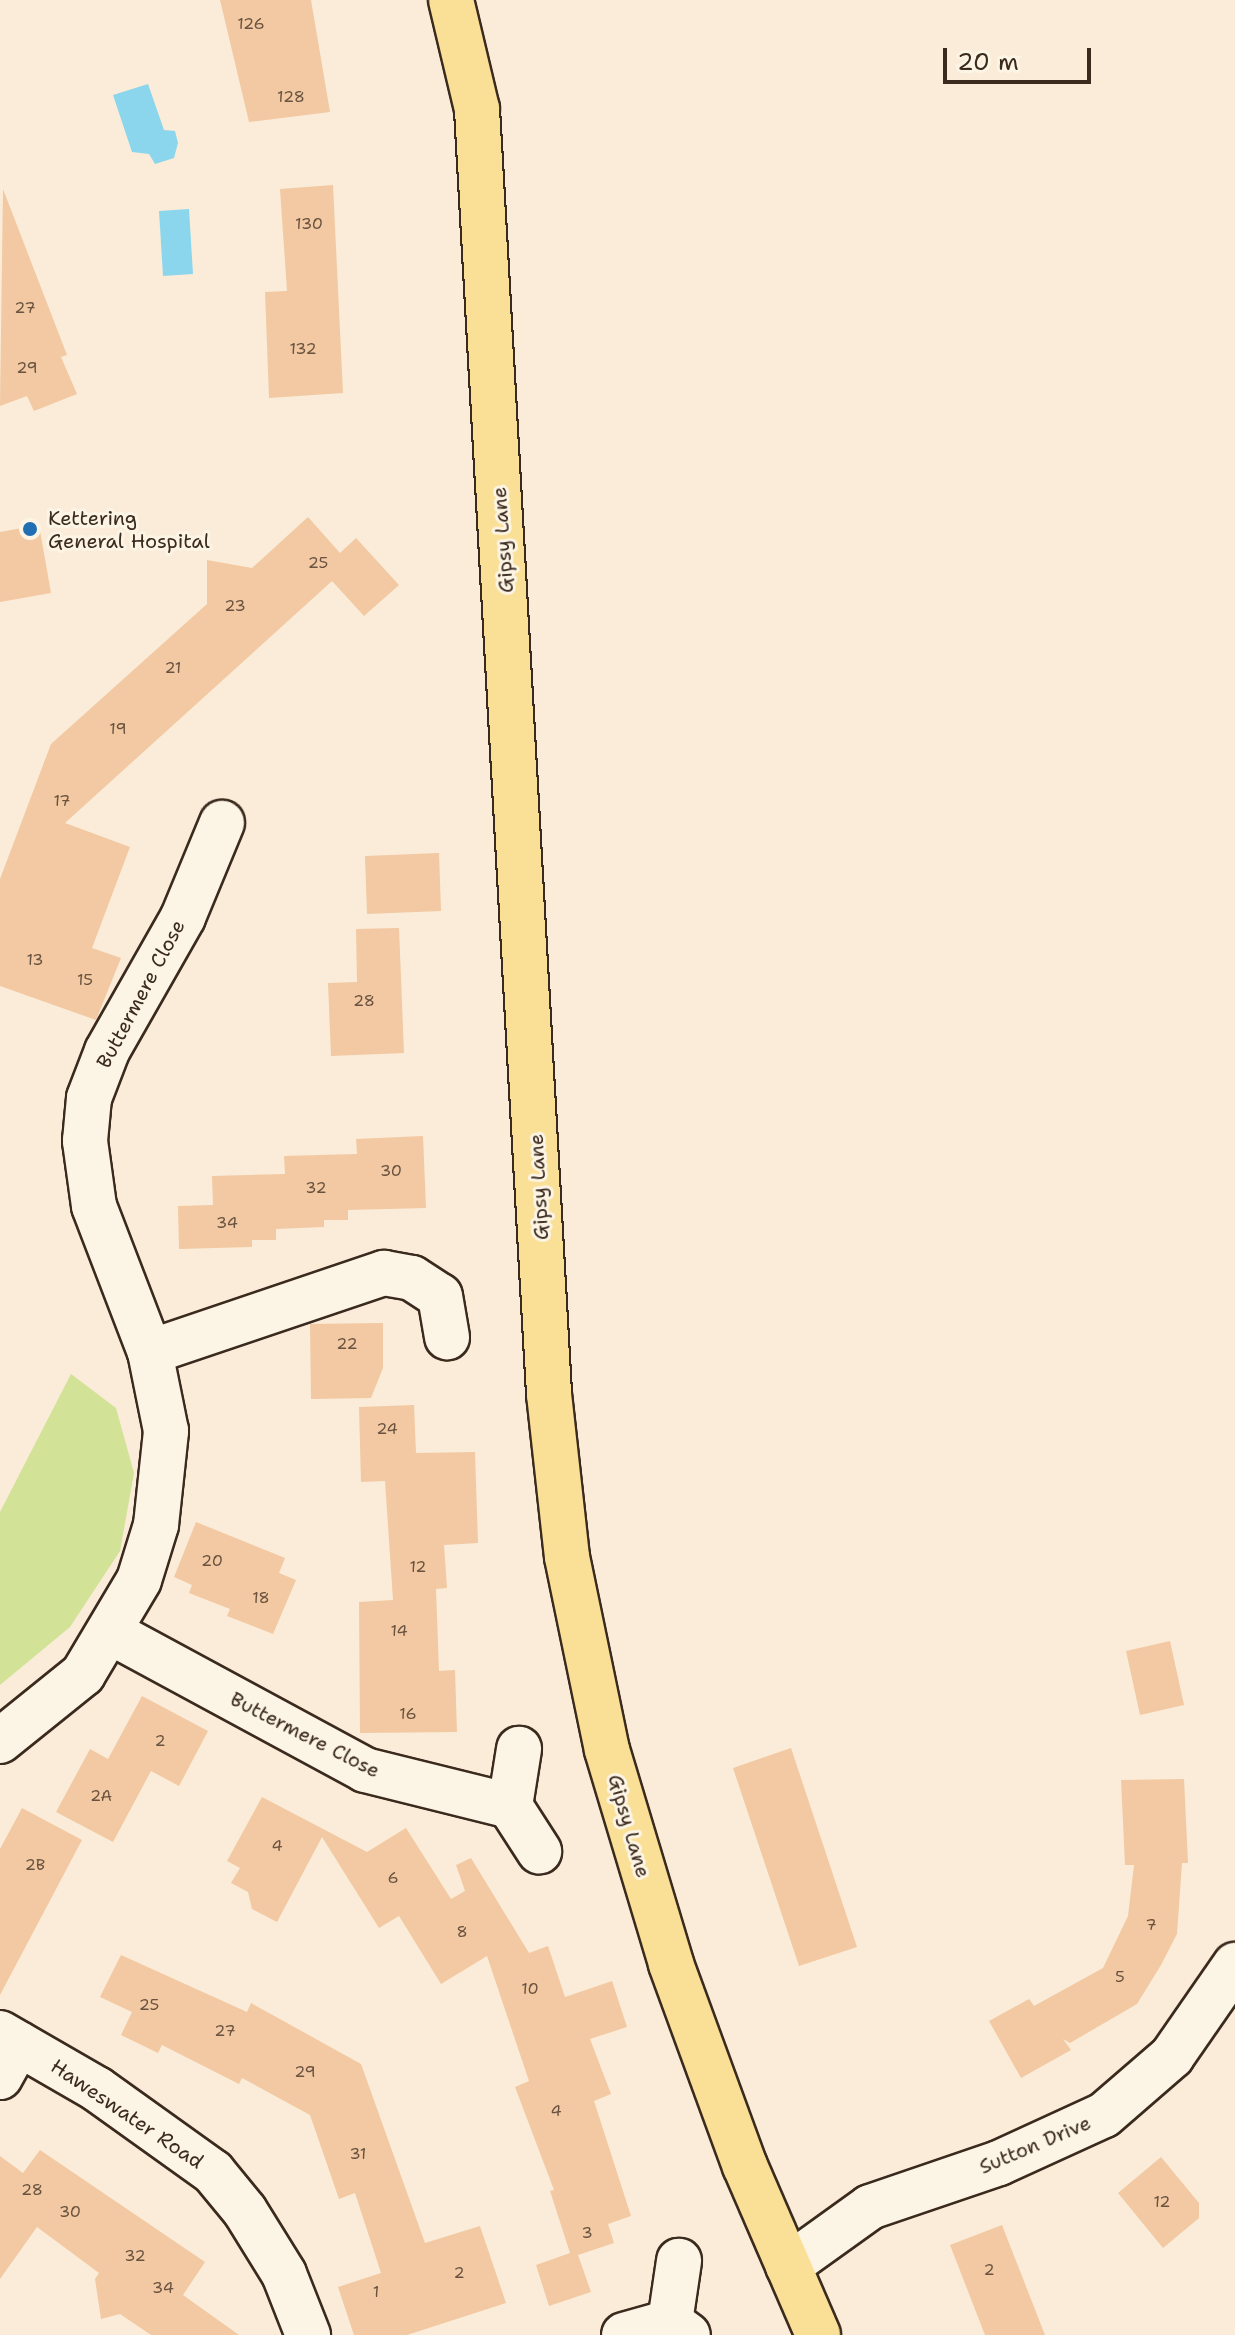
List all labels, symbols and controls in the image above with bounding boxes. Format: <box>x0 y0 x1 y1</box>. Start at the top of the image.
house number: 126 <box>237 14 265 34</box>
scale bar <box>947 32 1095 82</box>
text: 20 m <box>957 46 1019 78</box>
house number: 128 <box>277 87 305 107</box>
house number: 130 <box>295 214 323 234</box>
house number: 27 <box>14 298 36 318</box>
house number: 132 <box>289 339 317 359</box>
house number: 29 <box>16 358 38 378</box>
street label: Gipsy Lane <box>487 486 519 594</box>
place label: Kettering General Hospital <box>48 506 210 553</box>
marker: Kettering General Hospital <box>19 518 41 540</box>
house number: 25 <box>308 553 328 573</box>
house number: 23 <box>224 596 246 616</box>
house number: 21 <box>164 658 182 678</box>
house number: 19 <box>109 719 127 739</box>
house number: 17 <box>53 791 71 811</box>
street label: Buttermere Close <box>92 916 190 1072</box>
house number: 13 <box>26 950 44 970</box>
house number: 15 <box>77 970 93 990</box>
house number: 28 <box>353 991 375 1011</box>
street label: Gipsy Lane <box>524 1133 554 1241</box>
house number: 30 <box>380 1161 402 1181</box>
house number: 32 <box>305 1178 327 1198</box>
house number: 34 <box>216 1213 238 1233</box>
house number: 22 <box>336 1334 358 1354</box>
house number: 24 <box>376 1419 398 1439</box>
house number: 20 <box>201 1551 223 1571</box>
house number: 12 <box>409 1557 427 1577</box>
house number: 18 <box>252 1588 270 1608</box>
house number: 14 <box>390 1621 408 1641</box>
street label: Buttermere Close <box>226 1687 384 1783</box>
house number: 16 <box>399 1704 417 1724</box>
house number: 2 <box>154 1731 166 1751</box>
street label: Gipsy Lane <box>603 1772 655 1880</box>
house number: 2A <box>90 1786 112 1806</box>
house number: 4 <box>271 1836 283 1856</box>
house number: 2B <box>25 1855 45 1875</box>
house number: 6 <box>387 1868 399 1888</box>
house number: 7 <box>1145 1915 1157 1935</box>
house number: 8 <box>456 1922 468 1942</box>
house number: 5 <box>1115 1967 1125 1987</box>
house number: 10 <box>521 1979 539 1999</box>
house number: 25 <box>139 1995 159 2015</box>
house number: 27 <box>214 2021 236 2041</box>
street label: Haweswater Road <box>46 2054 208 2174</box>
house number: 29 <box>294 2062 316 2082</box>
house number: 4 <box>550 2101 562 2121</box>
street label: Sutton Drive <box>976 2111 1094 2179</box>
house number: 31 <box>349 2144 367 2164</box>
house number: 28 <box>21 2180 43 2200</box>
house number: 12 <box>1153 2192 1171 2212</box>
house number: 30 <box>59 2202 81 2222</box>
house number: 3 <box>581 2223 593 2243</box>
house number: 32 <box>124 2246 146 2266</box>
house number: 2 <box>983 2260 995 2280</box>
house number: 2 <box>453 2263 465 2283</box>
house number: 34 <box>152 2278 174 2298</box>
house number: 1 <box>373 2282 379 2302</box>

